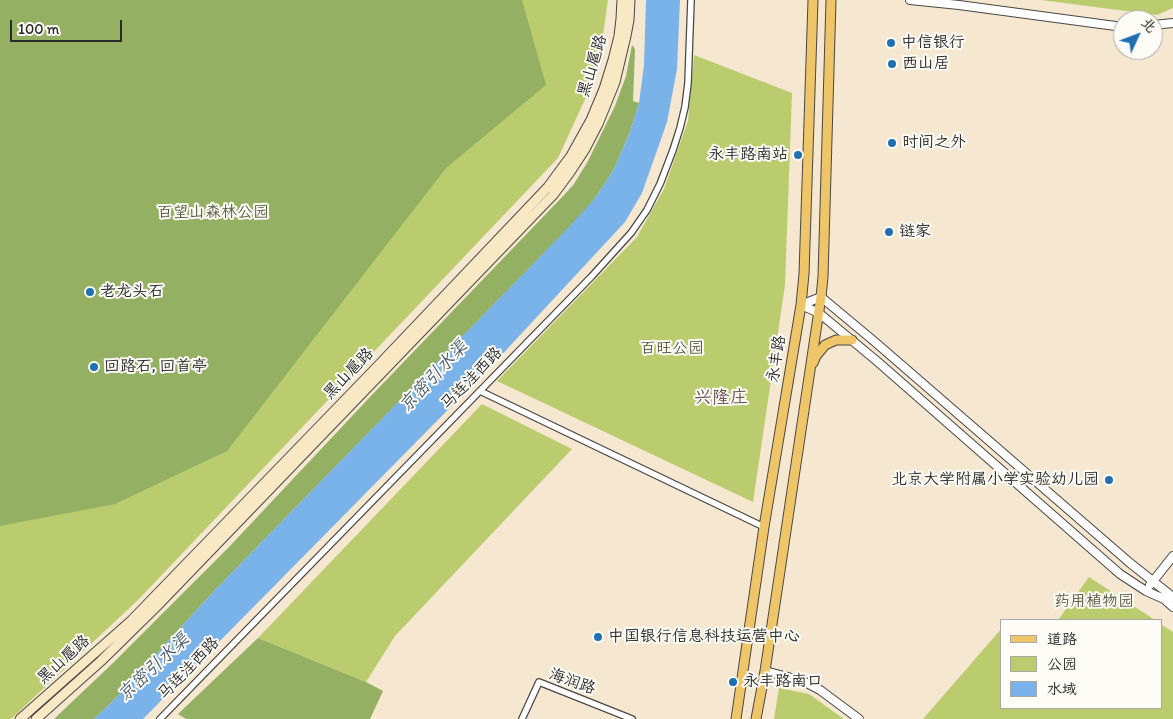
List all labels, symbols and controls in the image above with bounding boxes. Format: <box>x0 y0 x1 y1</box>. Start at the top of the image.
scale bar <box>12 10 125 42</box>
north arrow <box>1113 10 1163 60</box>
text: 北 <box>1138 14 1160 36</box>
text: 100 m <box>18 20 59 38</box>
street label: 黑山扈路 <box>574 33 612 99</box>
place label: 中信银行 <box>901 33 965 53</box>
marker: 中信银行 <box>885 37 897 49</box>
place label: 西山居 <box>902 54 950 74</box>
marker: 西山居 <box>886 58 898 70</box>
place label: 时间之外 <box>902 133 966 153</box>
marker: 时间之外 <box>886 137 898 149</box>
place label: 永丰路南站 <box>708 145 788 165</box>
marker: 永丰路南站 <box>792 149 804 161</box>
park label: 百望山森林公园 <box>157 203 269 223</box>
place label: 链家 <box>899 222 931 242</box>
marker: 链家 <box>883 226 895 238</box>
place label: 老龙头石 <box>100 282 164 302</box>
marker: 老龙头石 <box>84 286 96 298</box>
street label: 永丰路 <box>764 334 790 384</box>
water label: 京密引水渠 <box>395 337 473 417</box>
park label: 百旺公园 <box>640 339 704 359</box>
street label: 黑山扈路 <box>320 344 378 404</box>
street label: 马连洼西路 <box>437 344 507 414</box>
place label: 回路石, 回首亭 <box>104 357 207 377</box>
marker: 回路石, 回首亭 <box>88 361 100 373</box>
district label: 兴隆庄 <box>694 387 748 409</box>
place label: 北京大学附属小学实验幼儿园 <box>891 470 1099 490</box>
marker: 北京大学附属小学实验幼儿园 <box>1103 474 1115 486</box>
park label: 药用植物园 <box>1054 592 1134 612</box>
legend <box>1000 619 1163 709</box>
place label: 中国银行信息科技运营中心 <box>608 627 800 647</box>
water label: 京密引水渠 <box>114 629 194 707</box>
text: 道路 <box>1047 630 1077 648</box>
street label: 黑山扈路 <box>34 631 94 689</box>
marker: 中国银行信息科技运营中心 <box>592 631 604 643</box>
street label: 马连洼西路 <box>154 634 224 704</box>
text: 公园 <box>1047 655 1077 673</box>
street label: 海润路 <box>546 665 598 699</box>
place label: 永丰路南口 <box>743 672 823 692</box>
marker: 永丰路南口 <box>727 676 739 688</box>
text: 水域 <box>1047 680 1077 698</box>

